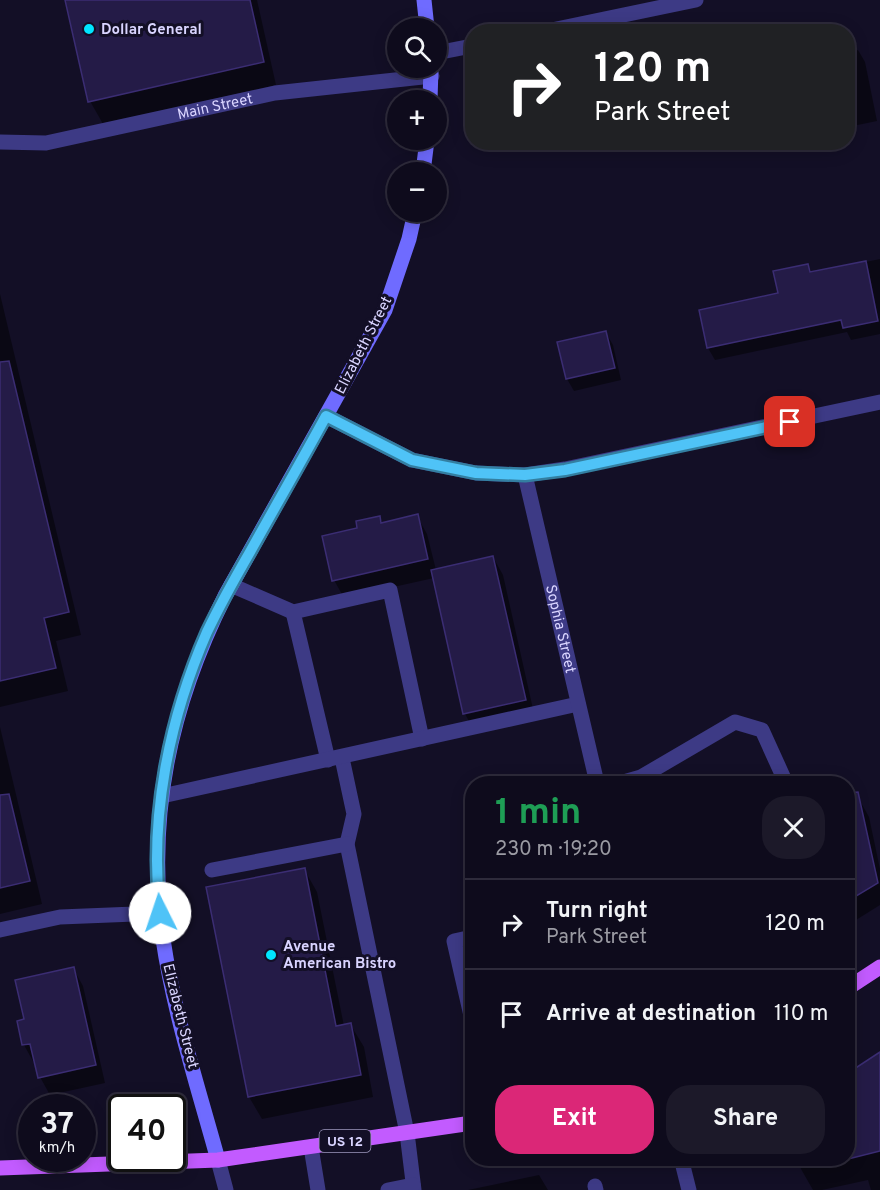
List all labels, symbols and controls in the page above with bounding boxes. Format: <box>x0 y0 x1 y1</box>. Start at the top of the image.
map controls <box>387 18 447 222</box>
button: search <box>387 18 447 78</box>
place label: Dollar General <box>101 21 202 40</box>
marker: Dollar General <box>82 22 96 36</box>
text: 120 m <box>594 44 711 97</box>
icon: right <box>495 48 573 126</box>
street label: Main Street <box>176 90 255 125</box>
button: + <box>387 90 447 150</box>
text: Park Street <box>594 96 730 130</box>
button: − <box>387 162 447 222</box>
street label: Elizabeth Street <box>331 294 397 398</box>
pin <box>764 396 815 447</box>
icon: arrive <box>773 405 806 438</box>
street label: Sophia Street <box>540 583 579 675</box>
text: 1 min <box>495 791 581 837</box>
button: close <box>762 796 825 859</box>
text: 230 m · 19:20 <box>495 837 612 863</box>
position arrow <box>128 881 192 945</box>
text: Turn right <box>546 898 648 925</box>
icon: right <box>495 908 528 941</box>
text: 120 m <box>765 911 825 938</box>
text: Park Street <box>546 925 647 951</box>
place label: Avenue American Bistro <box>283 938 396 974</box>
marker: Avenue American Bistro <box>264 948 278 962</box>
street label: Elizabeth Street <box>157 962 202 1071</box>
icon: arrive <box>495 998 528 1031</box>
text: Arrive at destination <box>546 1001 756 1028</box>
text: 110 m <box>774 1001 828 1028</box>
button: Exit <box>495 1085 654 1154</box>
button: Share <box>666 1085 825 1154</box>
speed limit sign: 40 <box>108 1094 186 1172</box>
text: 37 <box>40 1107 74 1144</box>
road number: US 12 <box>320 1130 370 1152</box>
text: km/h <box>39 1139 75 1158</box>

